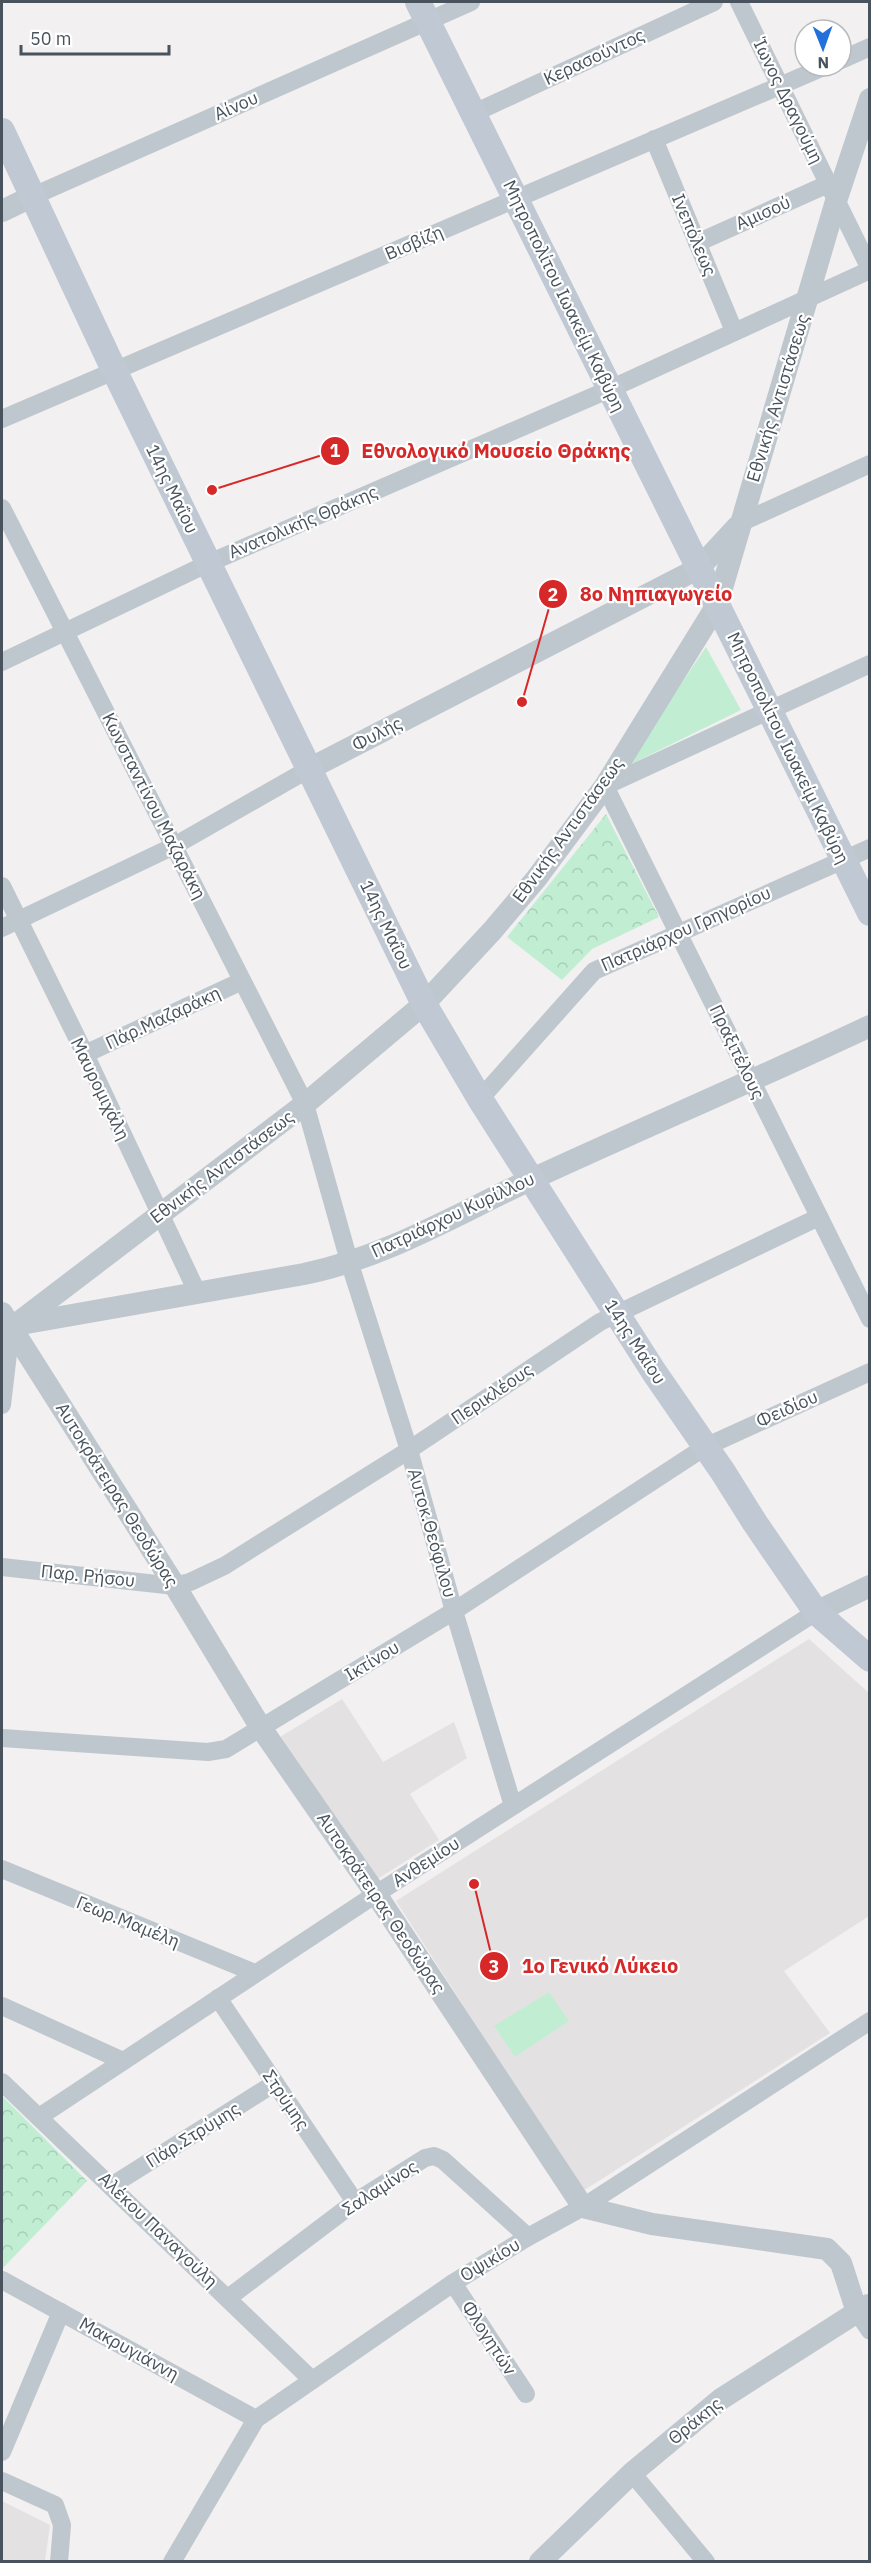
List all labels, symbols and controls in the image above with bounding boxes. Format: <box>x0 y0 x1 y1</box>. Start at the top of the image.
scale bar <box>21 18 170 56</box>
north arrow <box>793 18 853 78</box>
street label: Κερασούντος <box>540 23 648 90</box>
text: 50 m <box>30 27 72 50</box>
street label: Ίωνος Δραγούμη <box>748 33 829 167</box>
text: N <box>817 53 829 73</box>
street label: Αίνου <box>210 86 262 125</box>
street label: Μητροπολίτου Ιωακείμ Καβύρη <box>498 176 631 415</box>
street label: Ινεπόλεως <box>667 190 722 280</box>
street label: Αμισού <box>732 190 794 235</box>
street label: Βισβίζη <box>381 220 446 265</box>
street label: Εθνικής Αντιστάσεως <box>741 311 814 485</box>
callout: Εθνολογικό Μουσείο Θράκης <box>320 432 643 470</box>
text: Εθνολογικό Μουσείο Θράκης <box>361 437 631 464</box>
text: 1 <box>330 439 341 462</box>
street label: 14ης Μαΐου <box>141 440 204 537</box>
street label: Ανατολικής Θράκης <box>225 480 381 563</box>
callout: 8ο Νηπιαγωγείο <box>538 575 744 613</box>
text: 8ο Νηπιαγωγείο <box>580 580 732 607</box>
text: 2 <box>548 583 558 606</box>
street label: Μητροπολίτου Ιωακείμ Καβύρη <box>722 628 855 867</box>
street label: Κωνσταντίνου Μαζαράκη <box>97 709 212 903</box>
street label: Φυλής <box>348 711 406 756</box>
street label: Εθνικής Αντιστάσεως <box>507 752 628 907</box>
street label: 14ης Μαΐου <box>355 876 418 973</box>
street label: Πατριάρχου Γρηγορίου <box>597 881 774 976</box>
street label: Πάρ.Μαζαράκη <box>102 981 224 1054</box>
street label: Πραξιτέλους <box>705 1001 770 1103</box>
street label: Μαυρομιχάλη <box>66 1034 135 1144</box>
street label: Εθνικής Αντιστάσεως <box>145 1105 299 1228</box>
street label: Πατριάρχου Κυρίλλου <box>367 1167 538 1262</box>
street label: 14ης Μαΐου <box>599 1295 671 1389</box>
street label: Περικλέους <box>446 1358 537 1429</box>
street label: Φειδίου <box>752 1385 821 1432</box>
street label: Αυτοκράτειρας Θεοδώρας <box>51 1398 184 1592</box>
street label: Αυτοκ.Θεόφιλου <box>403 1465 462 1600</box>
street label: Παρ. Ρήσου <box>40 1559 136 1592</box>
street label: Ικτίνου <box>340 1635 403 1686</box>
street label: Αυτοκράτειρας Θεοδώρας <box>312 1808 451 1998</box>
street label: Ανθεμίου <box>388 1831 464 1892</box>
street label: Γεωρ.Μαμέλη <box>73 1890 183 1953</box>
callout: 1o Γενικό Λύκειο <box>479 1947 690 1985</box>
text: 1o Γενικό Λύκειο <box>522 1952 678 1979</box>
text: 3 <box>489 1955 499 1978</box>
street label: Στρύμης <box>258 2065 315 2134</box>
street label: Πάρ.Στρύμης <box>142 2096 244 2173</box>
street label: Σαλαμίνος <box>338 2155 422 2220</box>
street label: Αλέκου Παναγούλη <box>94 2167 223 2293</box>
street label: Οψικίου <box>455 2233 524 2286</box>
street label: Φλογητών <box>457 2296 522 2379</box>
street label: Μακρυγιάννη <box>75 2312 183 2385</box>
street label: Θράκης <box>663 2392 727 2449</box>

